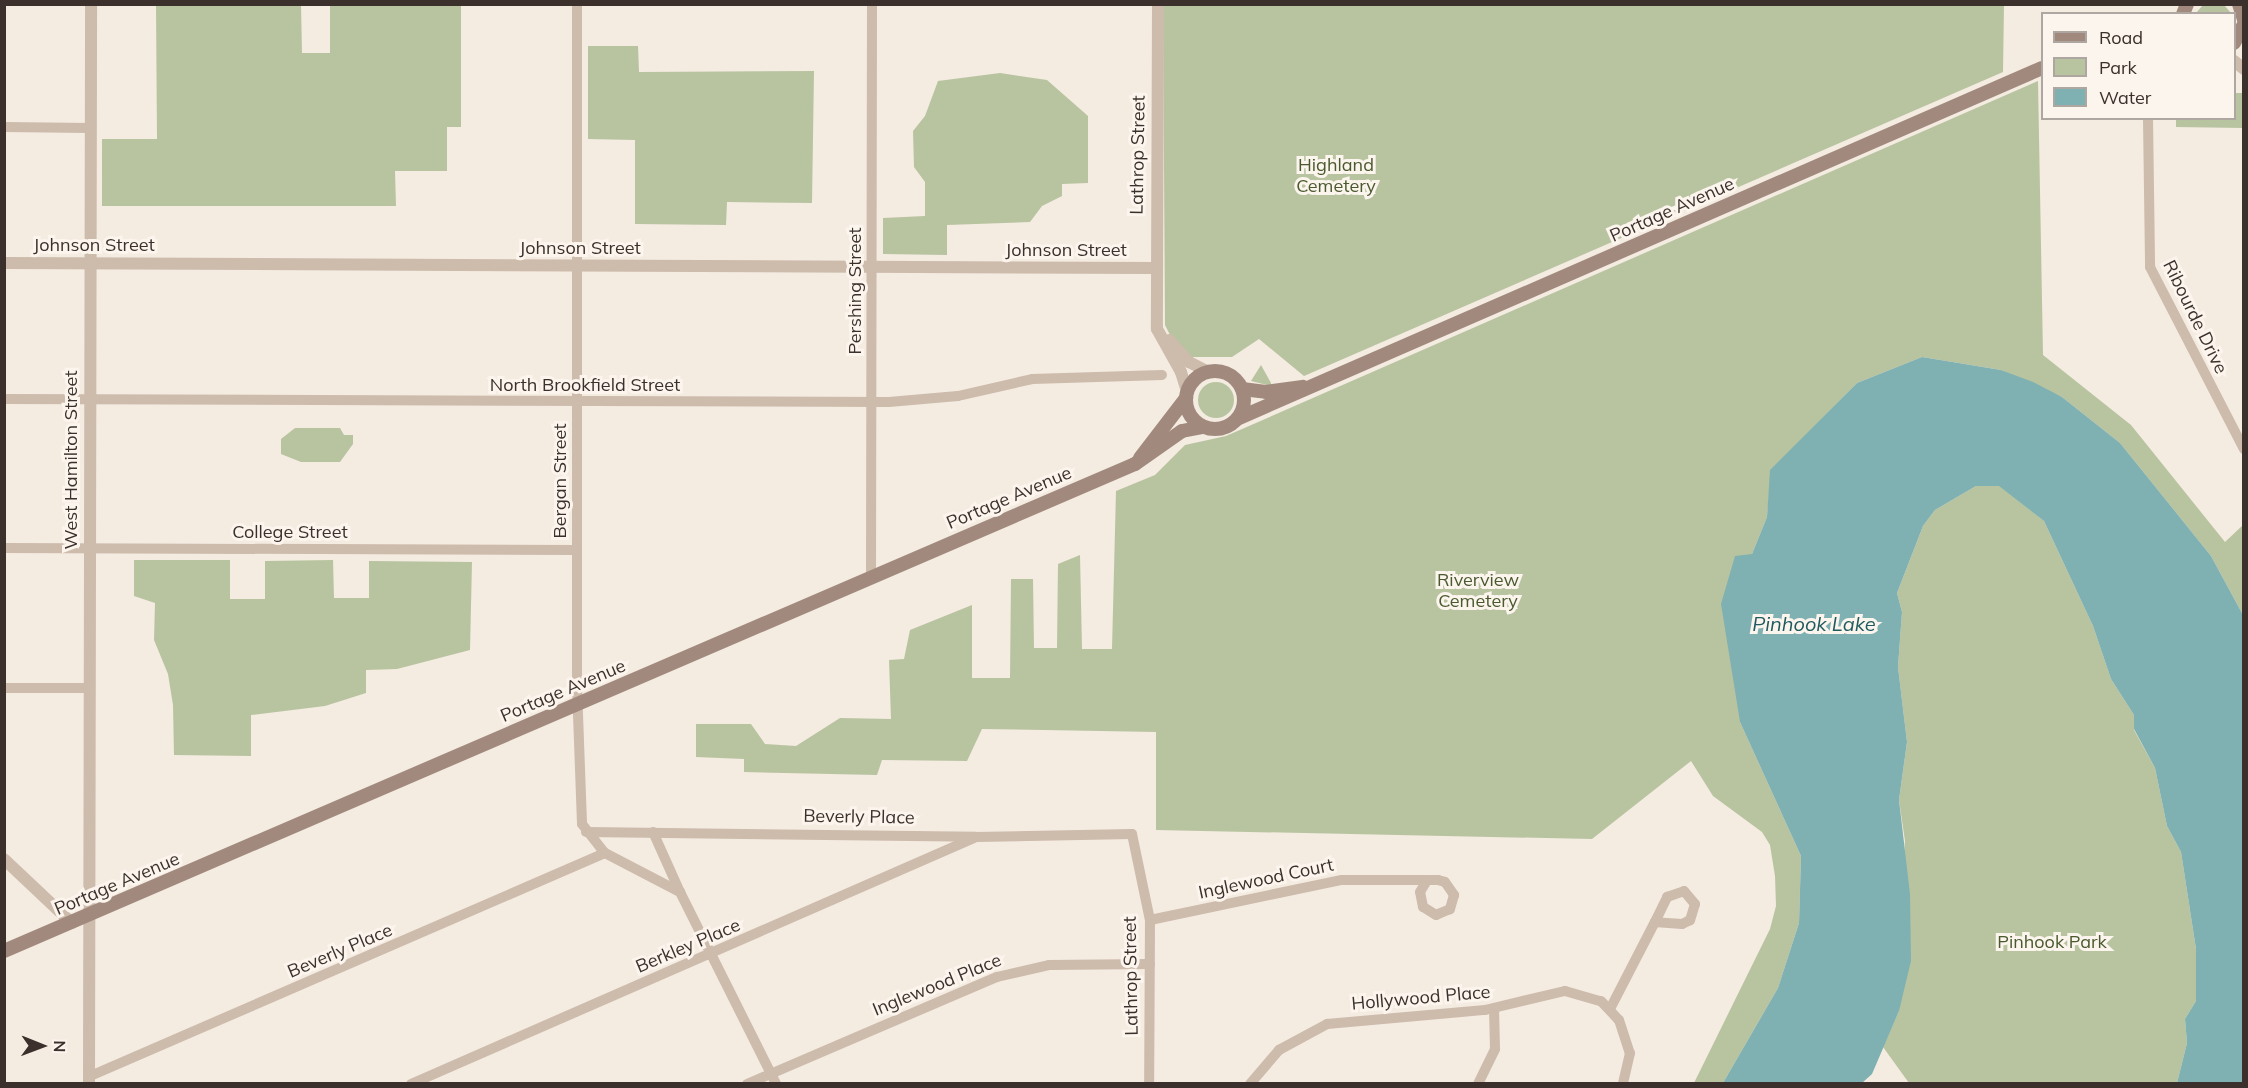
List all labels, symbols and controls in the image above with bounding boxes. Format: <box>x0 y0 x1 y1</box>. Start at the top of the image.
legend <box>2041 12 2236 120</box>
text: Road <box>2099 26 2143 49</box>
text: Park <box>2099 56 2137 79</box>
text: Water <box>2099 86 2151 109</box>
street label: Lathrop Street <box>1126 95 1150 215</box>
park label: Highland Cemetery <box>1296 155 1376 198</box>
street label: Portage Avenue <box>1607 173 1737 247</box>
street label: Pershing Street <box>844 227 866 355</box>
street label: Johnson Street <box>33 234 155 256</box>
street label: Johnson Street <box>519 237 641 259</box>
street label: Johnson Street <box>1005 239 1127 261</box>
street label: Ribourde Drive <box>2158 257 2232 377</box>
street label: West Hamilton Street <box>60 370 82 550</box>
street label: North Brookfield Street <box>490 374 680 396</box>
street label: Bergan Street <box>549 423 571 539</box>
street label: Portage Avenue <box>943 462 1075 534</box>
street label: College Street <box>232 521 348 543</box>
park label: Riverview Cemetery <box>1437 570 1519 612</box>
water label: Pinhook Lake <box>1752 611 1876 635</box>
street label: Portage Avenue <box>497 655 629 727</box>
street label: Beverly Place <box>803 805 915 829</box>
street label: Portage Avenue <box>51 848 183 920</box>
street label: Inglewood Court <box>1197 854 1335 904</box>
street label: Berkley Place <box>633 914 743 978</box>
street label: Lathrop Street <box>1119 916 1143 1036</box>
street label: Beverly Place <box>284 919 396 983</box>
park label: Pinhook Park <box>1997 931 2107 953</box>
street label: Inglewood Place <box>869 949 1005 1021</box>
street label: Hollywood Place <box>1351 981 1491 1015</box>
north arrow <box>12 1016 72 1076</box>
text: N <box>50 1040 70 1053</box>

